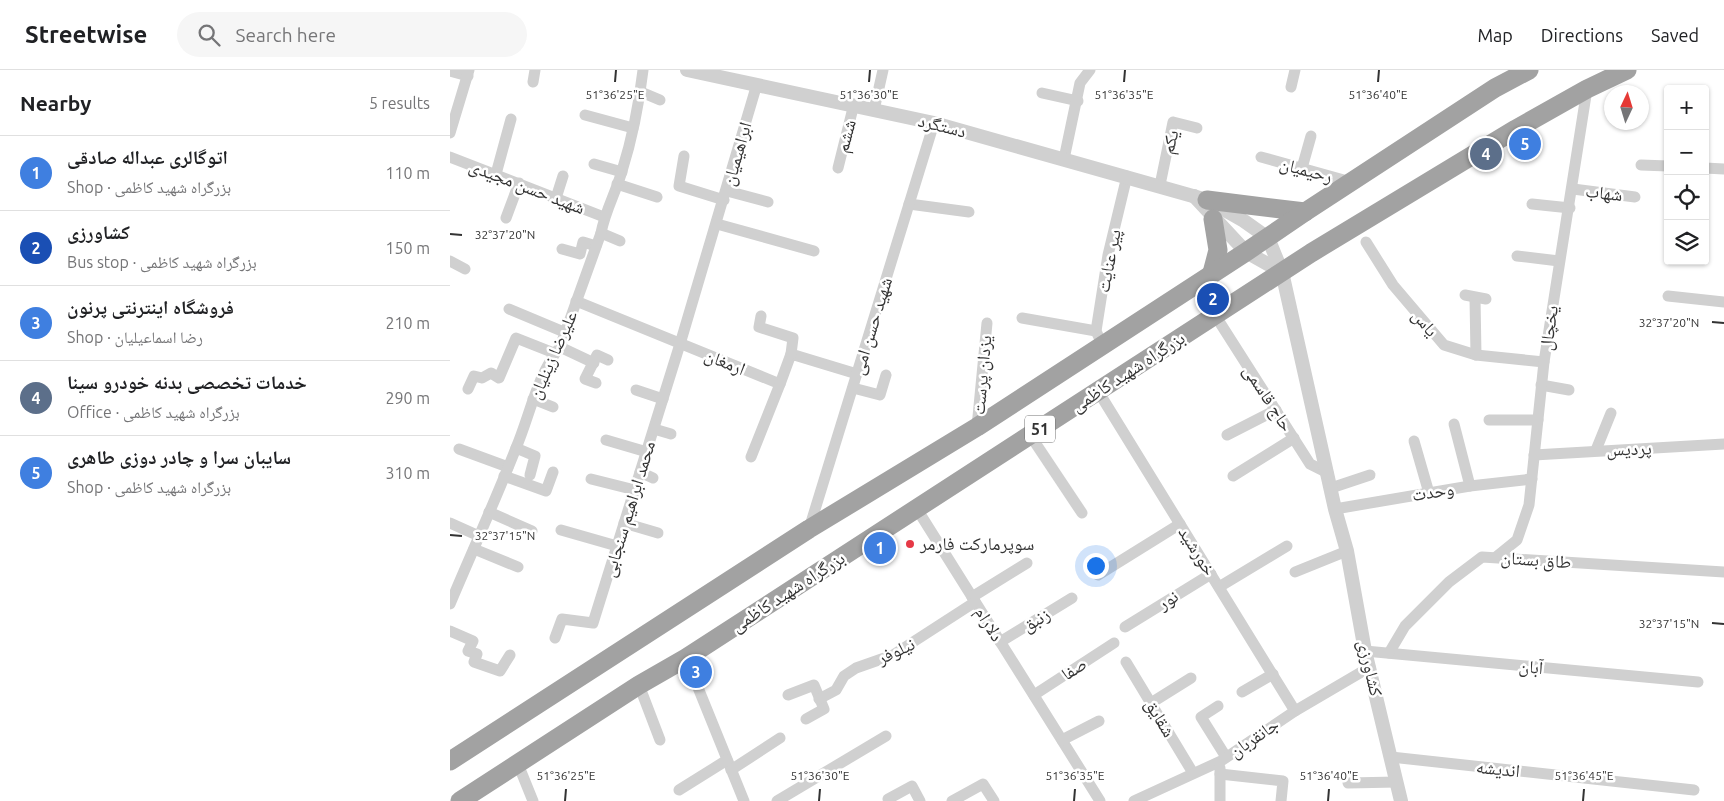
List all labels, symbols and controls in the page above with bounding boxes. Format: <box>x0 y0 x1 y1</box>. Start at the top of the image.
search box <box>177 12 527 57</box>
text: Streetwise <box>25 21 147 48</box>
icon: search <box>195 21 223 49</box>
text: Search here <box>235 24 336 46</box>
text: Map <box>1477 25 1513 45</box>
text: Directions <box>1541 25 1623 45</box>
text: Saved <box>1651 25 1699 45</box>
north arrow <box>1604 85 1649 130</box>
map controls <box>1664 85 1709 265</box>
button: + <box>1664 85 1709 130</box>
text: 51°36'25"E <box>586 88 645 101</box>
text: 51°36'30"E <box>840 88 899 101</box>
text: 51°36'35"E <box>1095 88 1154 101</box>
text: 51°36'40"E <box>1349 88 1408 101</box>
text: Nearby <box>20 91 91 115</box>
text: 5 results <box>369 94 430 112</box>
street label: دستگرد <box>916 109 968 142</box>
street label: ششم <box>831 117 862 155</box>
street label: ابراهیمیان <box>717 120 757 188</box>
pin: 5 <box>1509 125 1541 163</box>
street label: یکم <box>1156 128 1185 157</box>
button: − <box>1664 130 1709 175</box>
pin: 4 <box>1470 135 1502 173</box>
text: اتوگالری عبداله صادقی <box>67 146 228 168</box>
street label: رحیمیان <box>1277 152 1335 188</box>
street label: شهید حسن مجیدی <box>466 155 588 219</box>
text: 1 <box>31 164 41 182</box>
text: 110 m <box>385 164 430 182</box>
button: locate <box>1664 175 1709 220</box>
text: Shop · بزرگراه شهید کاظمی <box>67 178 231 196</box>
street label: شهاب <box>1584 180 1624 206</box>
button: layers <box>1664 220 1709 265</box>
text: کشاورزی <box>67 221 130 243</box>
text: 32°37'20"N <box>475 228 535 241</box>
street label: پیر عنایت <box>1092 228 1126 294</box>
text: 2 <box>31 239 41 257</box>
text: 150 m <box>385 239 430 257</box>
text: Bus stop · بزرگراه شهید کاظمی <box>67 253 257 271</box>
street label: شهید حسن امی <box>847 275 897 377</box>
pin: 2 <box>1197 280 1229 318</box>
text: فروشگاه اینترنتی پرنون <box>67 296 234 318</box>
street label: یخچال <box>1535 304 1563 352</box>
street label: یاس <box>1407 305 1443 341</box>
street label: علیرضا زینلیان <box>524 307 582 403</box>
text: 3 <box>31 314 41 332</box>
text: 210 m <box>385 314 430 332</box>
text: 32°37'20"N <box>1639 316 1699 329</box>
street label: بزرگراه شهید کاظمی <box>1067 327 1189 417</box>
text: Shop · رضا اسماعیلیان <box>67 328 203 346</box>
street label: یزدان پرست <box>968 334 997 416</box>
street label: ارمغان <box>701 344 749 380</box>
street label: حاج قاسمی <box>1237 360 1298 436</box>
text: خدمات تخصصی بدنه خودرو سینا <box>67 371 307 393</box>
text: 4 <box>31 389 41 407</box>
text: 290 m <box>385 389 430 407</box>
text: Office · بزرگراه شهید کاظمی <box>67 403 240 421</box>
road number: 51 <box>1025 416 1055 442</box>
street label: پردیس <box>1606 437 1652 461</box>
street label: محمد ابراهیم سنجابی <box>598 438 661 580</box>
text: سایبان سرا و چادر دوزی طاهری <box>67 446 291 468</box>
text: 5 <box>31 464 41 482</box>
text: 310 m <box>385 464 430 482</box>
text: Shop · بزرگراه شهید کاظمی <box>67 478 231 496</box>
street label: وحدت <box>1410 478 1455 505</box>
street label: خورشید <box>1174 522 1221 579</box>
text: 32°37'15"N <box>475 529 535 542</box>
pin: 1 <box>864 529 896 567</box>
place label: سوپرمارکت فارمر <box>919 533 1034 555</box>
marker: سوپرمارکت فارمر <box>904 538 916 550</box>
street label: بزرگراه شهید کاظمی <box>727 547 849 637</box>
street label: طاق بستان <box>1500 547 1572 573</box>
your location <box>1083 553 1109 579</box>
street label: نور <box>1153 585 1182 614</box>
street label: دلارام <box>969 603 1008 646</box>
street label: زنبق <box>1018 603 1054 637</box>
text: 32°37'15"N <box>1639 617 1699 630</box>
street label: نیلوفر <box>873 633 918 669</box>
street label: کشاورزی <box>1353 638 1387 699</box>
pin: 3 <box>680 653 712 691</box>
street label: صفا <box>1057 653 1090 684</box>
street label: آبان <box>1518 655 1545 679</box>
street label: شقایق <box>1140 695 1180 741</box>
street label: جانقربان <box>1225 713 1283 763</box>
street label: اندیشه <box>1475 756 1521 782</box>
text: 51°36'25"E <box>537 769 596 782</box>
text: 51°36'30"E <box>791 769 850 782</box>
text: 51°36'35"E <box>1046 769 1105 782</box>
text: 51°36'40"E <box>1300 769 1359 782</box>
text: 51°36'45"E <box>1555 769 1614 782</box>

